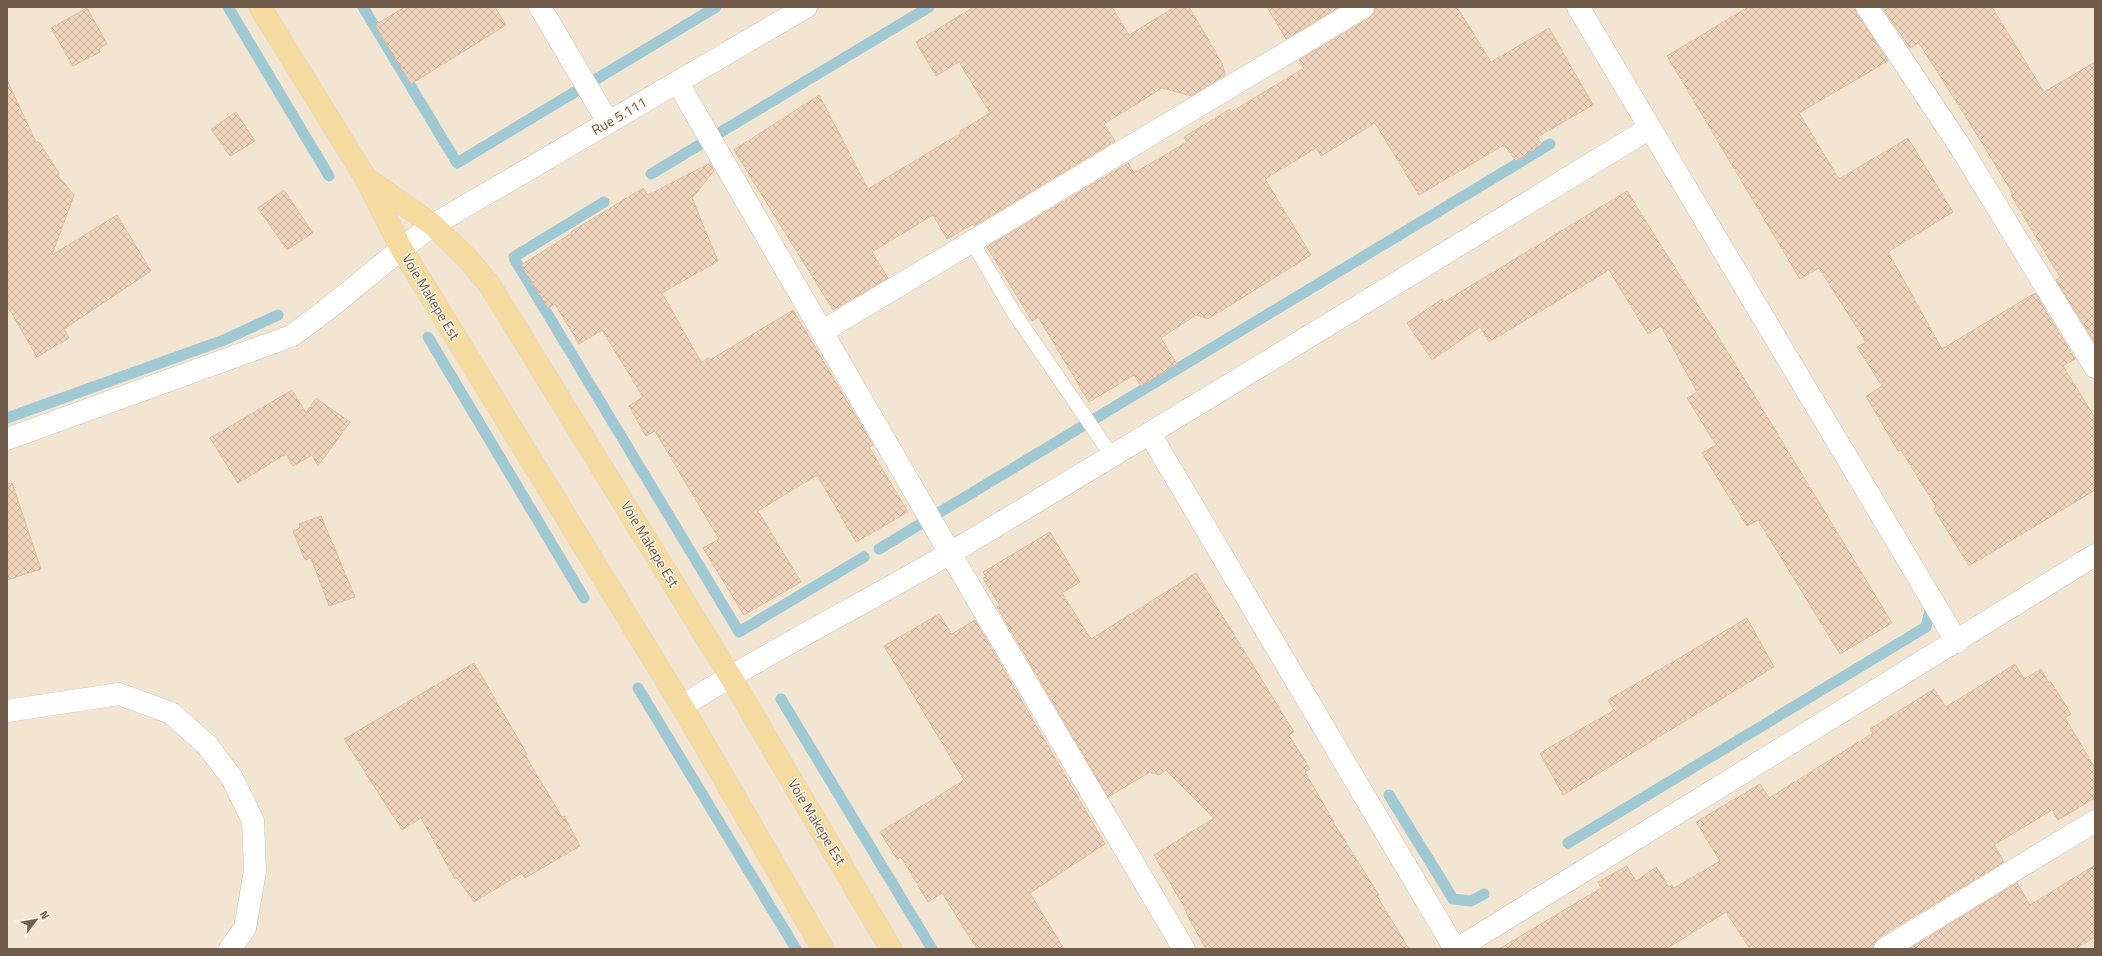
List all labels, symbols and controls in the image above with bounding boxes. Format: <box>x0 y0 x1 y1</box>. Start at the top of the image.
street label: Rue 5.111 <box>587 91 650 140</box>
street label: Voie Makepe Est <box>397 250 466 344</box>
street label: Voie Makepe Est <box>616 497 685 591</box>
street label: Voie Makepe Est <box>783 775 852 869</box>
north arrow <box>16 900 56 940</box>
text: N <box>36 907 53 922</box>

